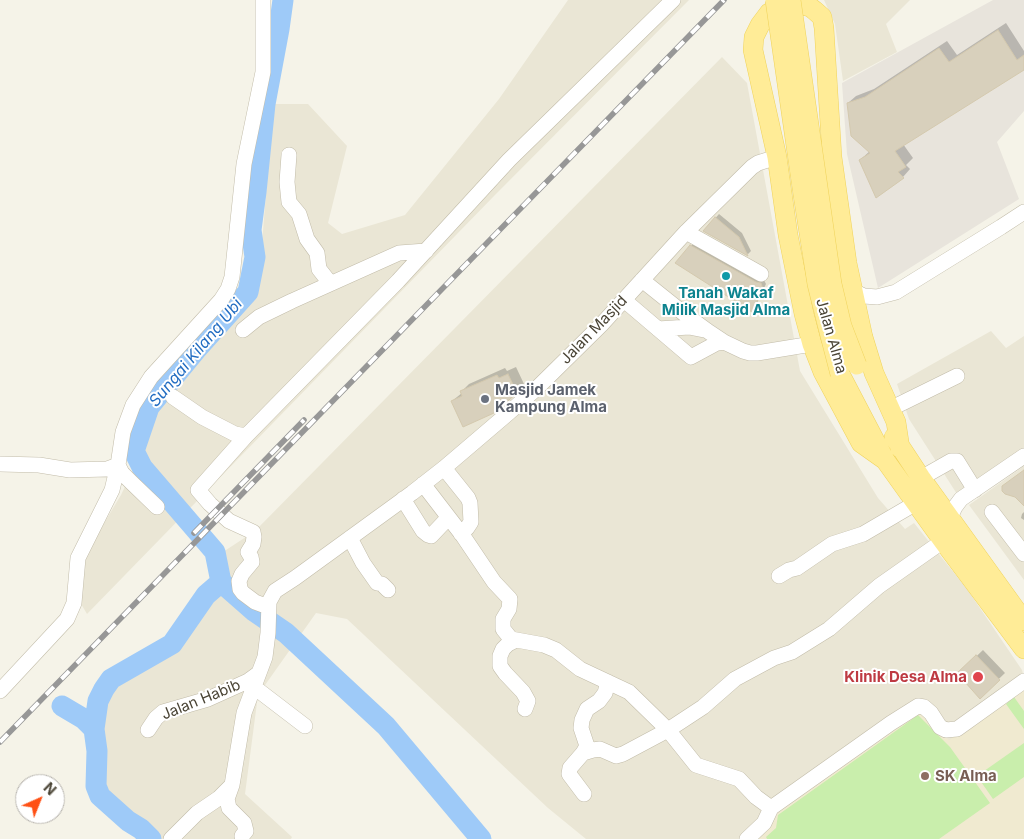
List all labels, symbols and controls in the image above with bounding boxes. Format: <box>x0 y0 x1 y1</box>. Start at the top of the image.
marker: Tanah Wakaf Milik Masjid Alma <box>720 270 732 282</box>
place label: Tanah Wakaf Milik Masjid Alma <box>662 284 790 319</box>
street label: Jalan Masjid <box>557 292 631 368</box>
water label: Sungai Kilang Ubi <box>145 295 247 411</box>
street label: Jalan Alma <box>812 296 850 376</box>
place label: Masjid Jamek Kampung Alma <box>495 381 607 416</box>
marker: Masjid Jamek Kampung Alma <box>479 393 491 405</box>
place label: Klinik Desa Alma <box>844 668 967 686</box>
marker: Klinik Desa Alma <box>971 670 985 684</box>
street label: Jalan Habib <box>159 676 243 724</box>
place label: SK Alma <box>935 767 997 785</box>
marker: SK Alma <box>919 770 931 782</box>
north arrow <box>15 774 65 824</box>
text: N <box>40 779 60 798</box>

